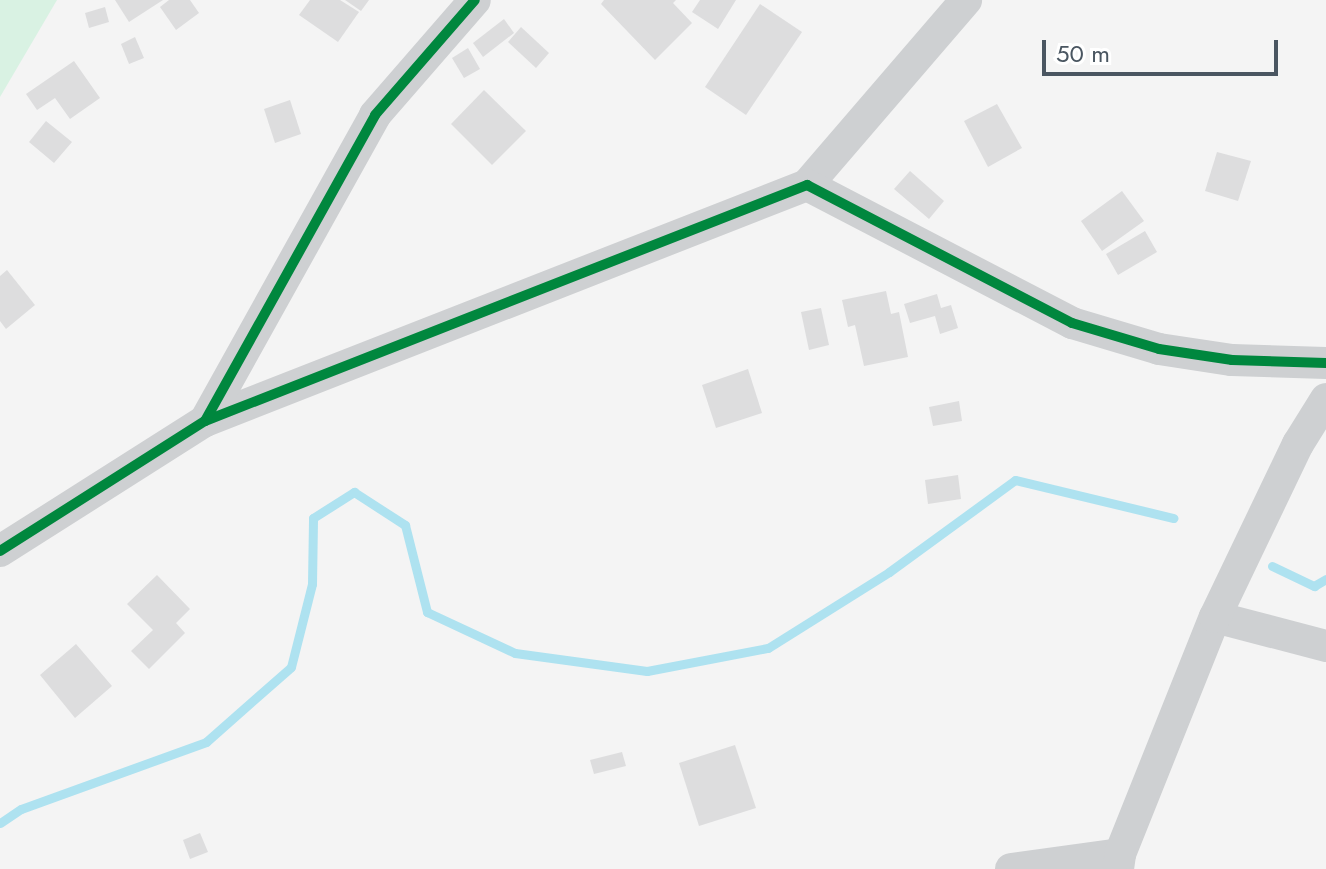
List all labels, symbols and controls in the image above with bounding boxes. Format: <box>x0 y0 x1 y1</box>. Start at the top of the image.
scale bar <box>1046 24 1282 74</box>
text: 50 m <box>1056 36 1110 71</box>

